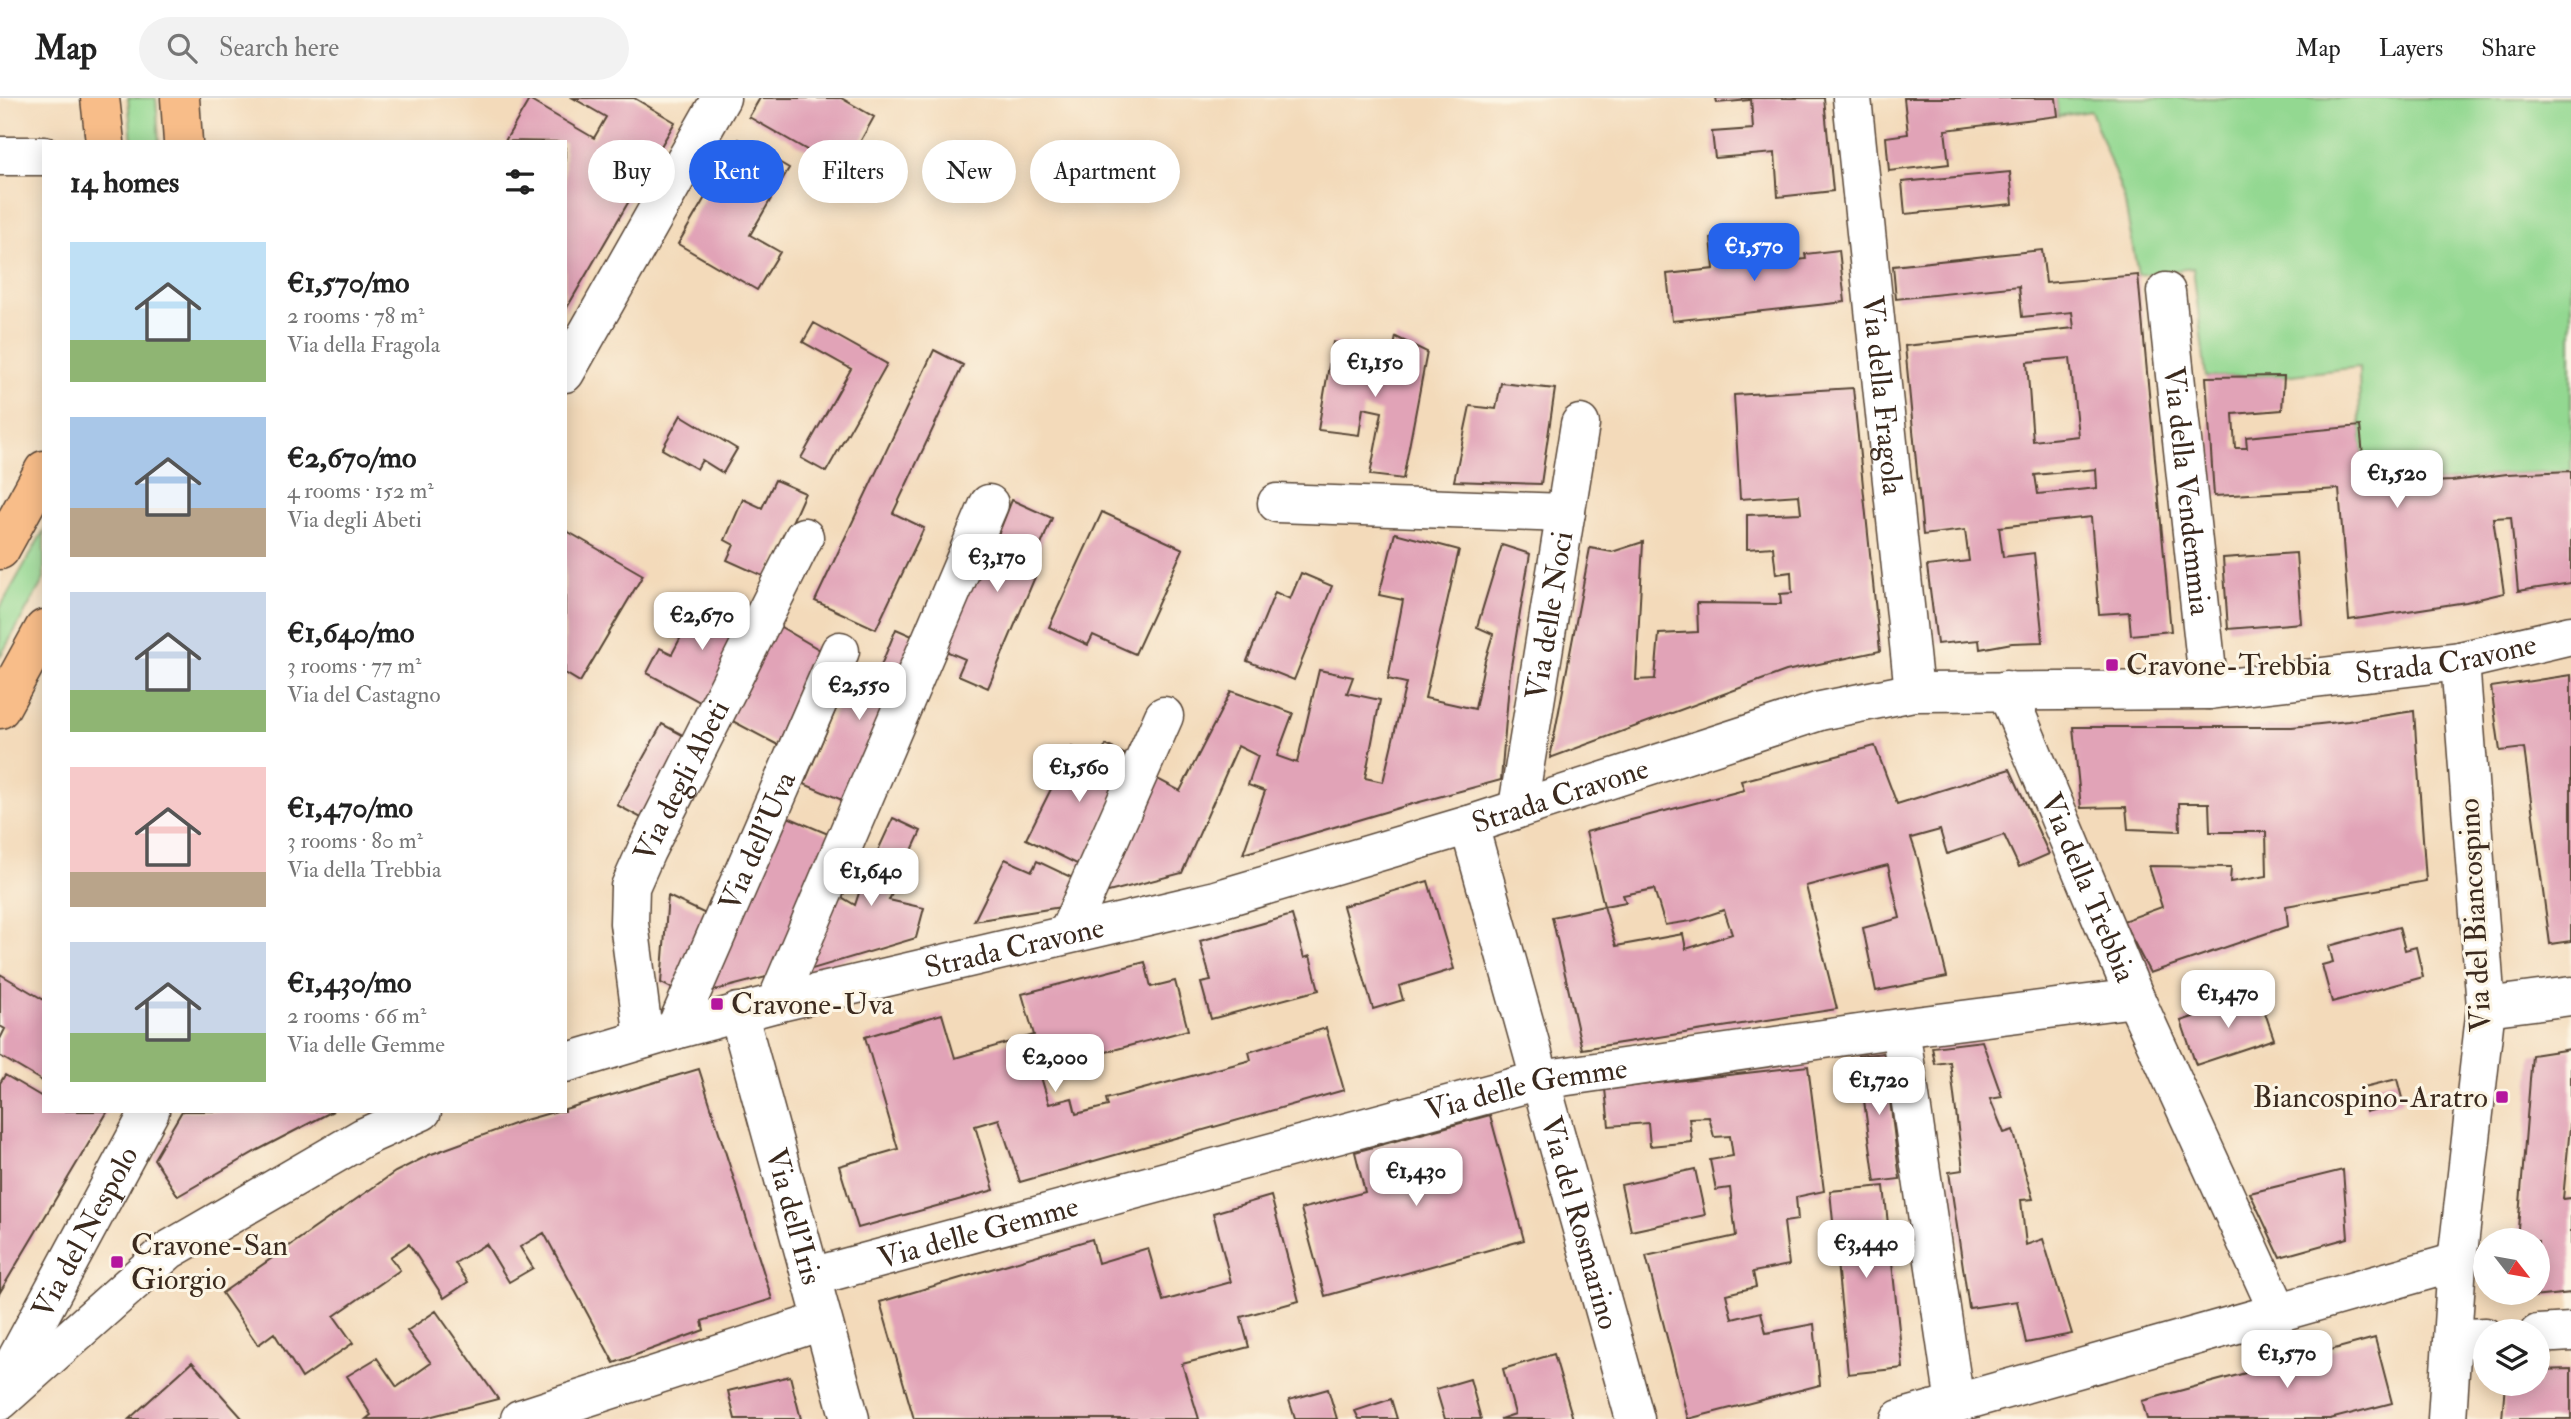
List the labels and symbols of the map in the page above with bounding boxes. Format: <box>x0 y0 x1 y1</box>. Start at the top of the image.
pin: €1,570 <box>1697 223 1811 283</box>
street label: Via della Fragola <box>1854 294 1912 497</box>
pin: €1,150 <box>1318 340 1432 399</box>
street label: Via della Vendemmia <box>2156 365 2219 618</box>
pin: €1,520 <box>2340 450 2454 510</box>
street label: Via delle Noci <box>1517 529 1581 702</box>
pin: €3,170 <box>940 534 1054 594</box>
pin: €2,670 <box>645 592 759 652</box>
street label: Strada Cravone <box>2353 625 2540 691</box>
place label: Cravone-Trebbia <box>2126 647 2332 684</box>
marker: Cravone-Trebbia <box>2104 657 2120 673</box>
pin: €2,550 <box>802 662 916 722</box>
street label: Via degli Abeti <box>625 694 737 868</box>
pin: €1,560 <box>1022 744 1136 804</box>
street label: Strada Cravone <box>1467 749 1653 841</box>
street label: Via dell'Uva <box>711 765 804 916</box>
street label: Via della Trebbia <box>2033 787 2145 988</box>
street label: Via del Biancospino <box>2450 797 2500 1033</box>
pin: €1,640 <box>814 848 928 908</box>
street label: Strada Cravone <box>921 908 1108 986</box>
pin: €1,470 <box>2171 970 2285 1030</box>
place label: Cravone-Uva <box>731 986 894 1023</box>
marker: Cravone-Uva <box>709 996 725 1012</box>
pin: €2,000 <box>998 1034 1112 1094</box>
street label: Via delle Gemme <box>1421 1049 1630 1129</box>
pin: €1,720 <box>1822 1058 1936 1117</box>
place label: Biancospino-Aratro <box>2253 1079 2488 1116</box>
marker: Biancospino-Aratro <box>2494 1089 2510 1105</box>
street label: Via del Rosmarino <box>1533 1112 1628 1334</box>
street label: Via del Nespolo <box>24 1140 146 1324</box>
street label: Via dell'Iris <box>758 1144 831 1289</box>
pin: €1,430 <box>1359 1148 1473 1208</box>
street label: Via delle Gemme <box>874 1187 1082 1277</box>
pin: €3,440 <box>1809 1220 1923 1280</box>
place label: Cravone-San Giorgio <box>131 1227 288 1298</box>
north arrow <box>2473 1228 2550 1306</box>
marker: Cravone-San Giorgio <box>109 1254 125 1270</box>
pin: €1,570 <box>2230 1330 2344 1390</box>

